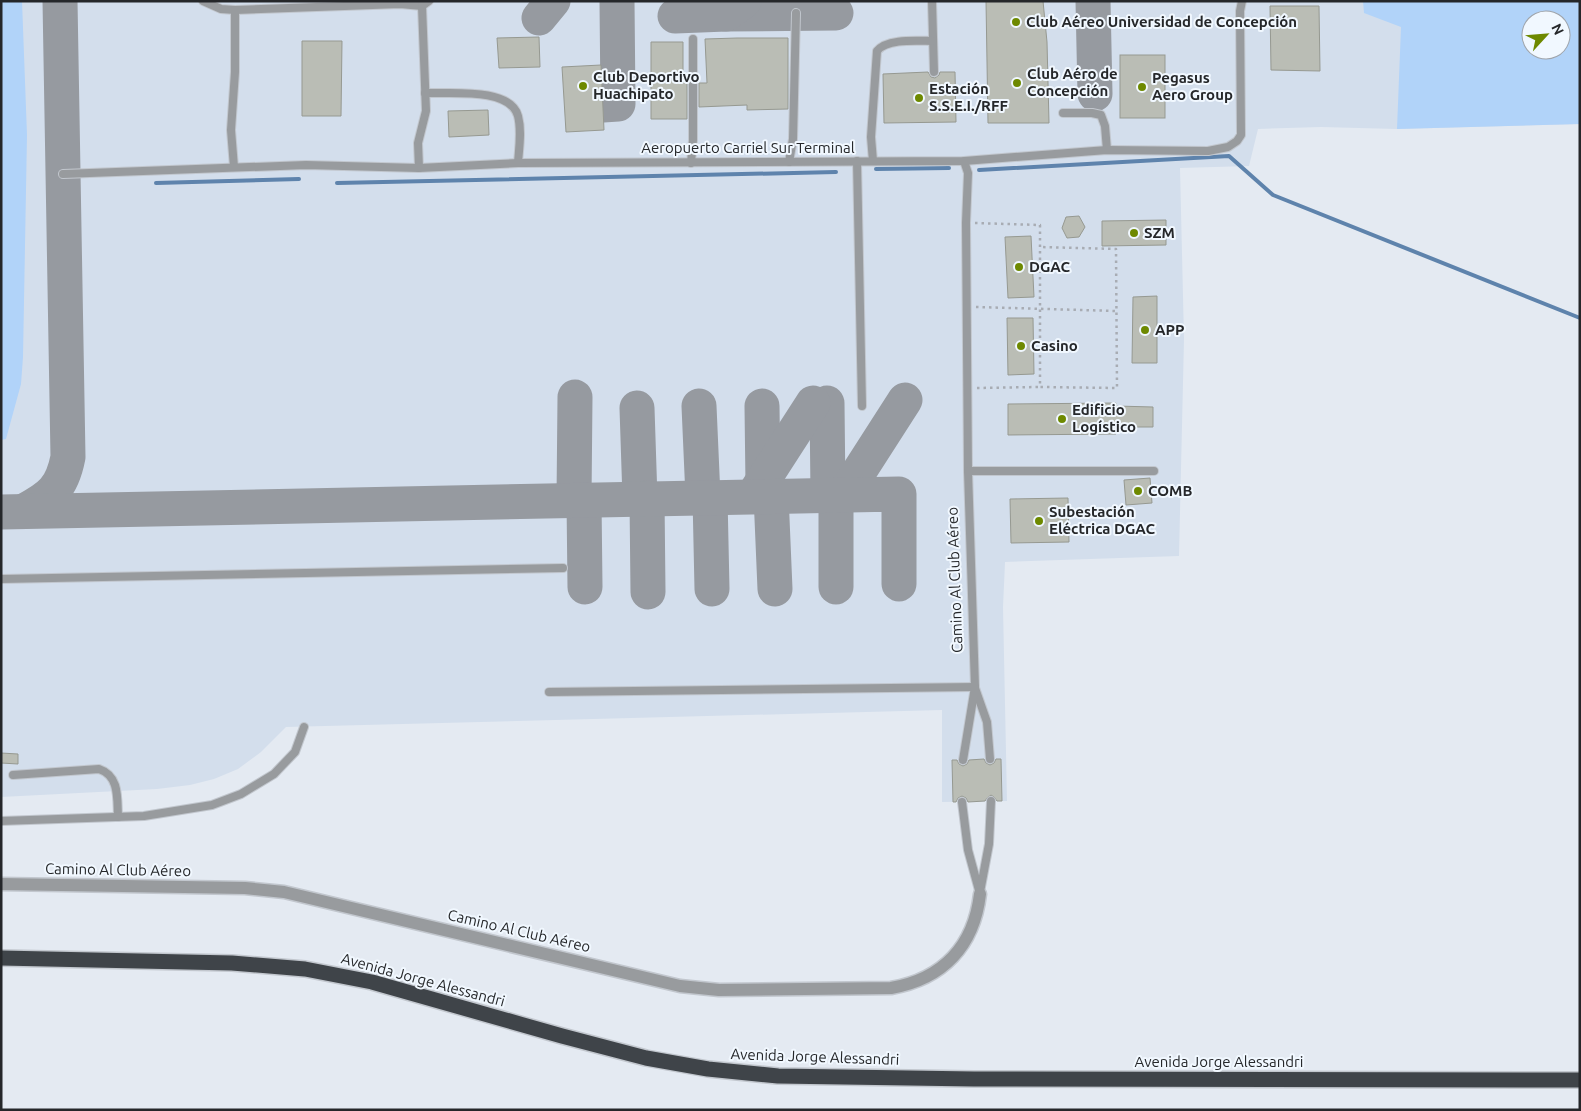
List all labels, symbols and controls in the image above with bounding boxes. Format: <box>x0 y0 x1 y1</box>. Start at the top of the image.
north arrow <box>1521 10 1571 60</box>
place label: Club Aéreo Universidad de Concepción <box>1026 13 1297 30</box>
marker: Club Aéreo Universidad de Concepción <box>1010 16 1022 28</box>
text: N <box>1548 21 1567 38</box>
place label: Club Aéro de Concepción <box>1027 65 1118 99</box>
place label: Club Deportivo Huachipato <box>593 68 700 102</box>
place label: Pegasus Aero Group <box>1152 69 1233 103</box>
marker: Club Aéro de Concepción <box>1011 77 1023 89</box>
marker: Club Deportivo Huachipato <box>577 80 589 92</box>
place label: Estación S.S.E.I./RFF <box>929 80 1008 114</box>
marker: Pegasus Aero Group <box>1136 81 1148 93</box>
marker: Estación S.S.E.I./RFF <box>913 92 925 104</box>
street label: Aeropuerto Carriel Sur Terminal <box>641 139 855 156</box>
place label: SZM <box>1144 224 1175 241</box>
marker: SZM <box>1128 227 1140 239</box>
place label: DGAC <box>1029 258 1071 275</box>
marker: DGAC <box>1013 261 1025 273</box>
place label: APP <box>1155 321 1185 338</box>
marker: APP <box>1139 324 1151 336</box>
place label: Casino <box>1031 337 1078 354</box>
marker: Casino <box>1015 340 1027 352</box>
place label: Edificio Logístico <box>1072 401 1136 435</box>
marker: Edificio Logístico <box>1056 413 1068 425</box>
place label: COMB <box>1148 482 1192 499</box>
marker: COMB <box>1132 485 1144 497</box>
place label: Subestación Eléctrica DGAC <box>1049 503 1156 537</box>
street label: Camino Al Club Aéreo <box>943 507 966 653</box>
marker: Subestación Eléctrica DGAC <box>1033 515 1045 527</box>
street label: Camino Al Club Aéreo <box>45 860 191 879</box>
street label: Camino Al Club Aéreo <box>446 906 592 955</box>
street label: Avenida Jorge Alessandri <box>339 949 507 1010</box>
street label: Avenida Jorge Alessandri <box>730 1045 900 1068</box>
street label: Avenida Jorge Alessandri <box>1135 1053 1303 1070</box>

